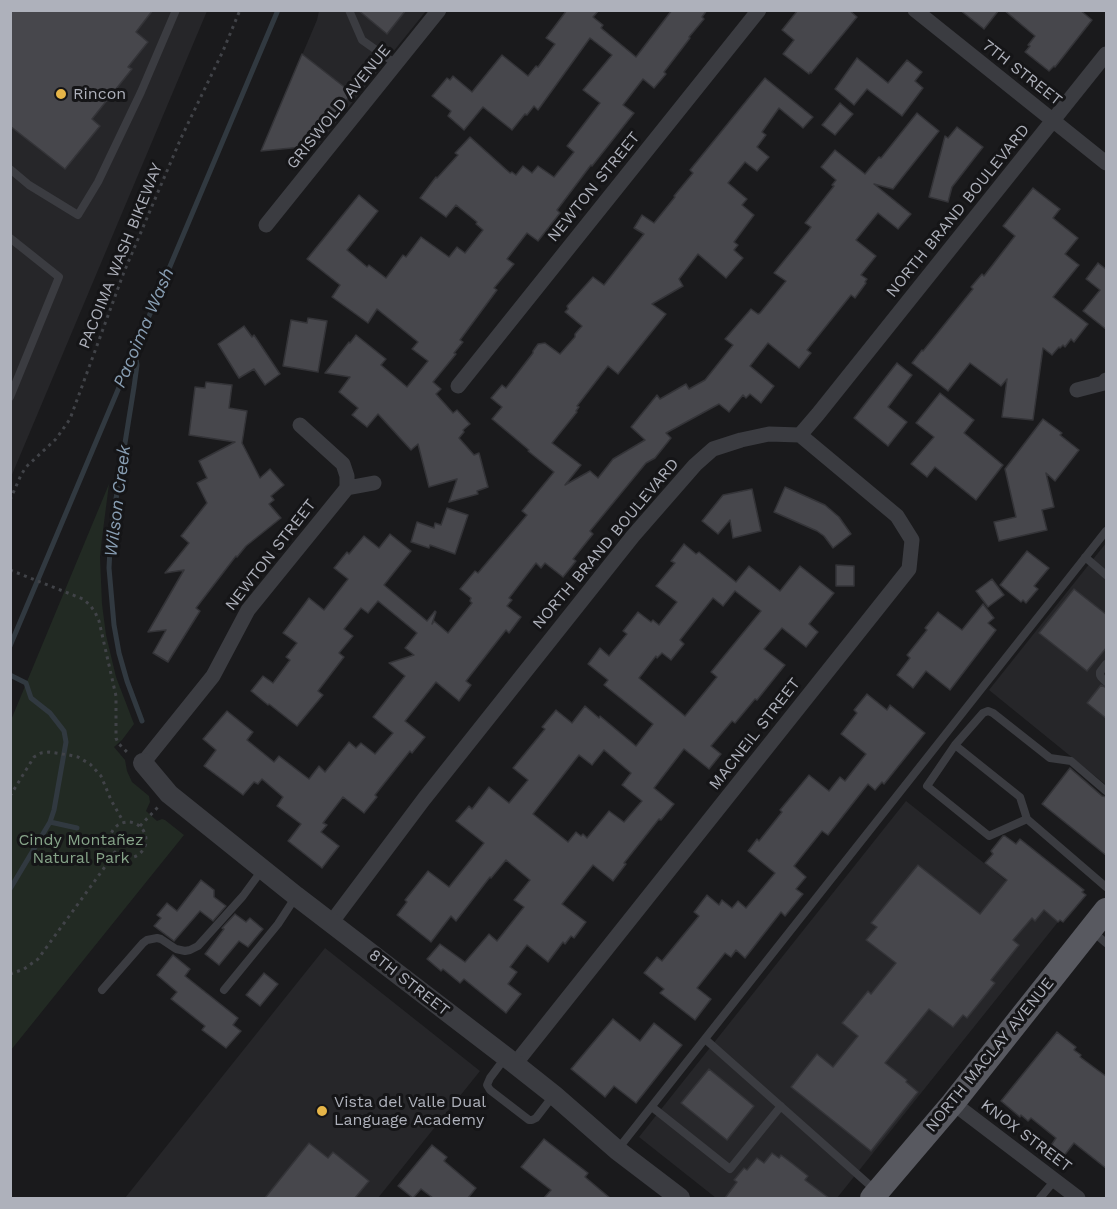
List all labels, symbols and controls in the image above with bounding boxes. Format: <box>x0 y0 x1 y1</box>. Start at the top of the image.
street label: 7TH STREET <box>978 36 1066 110</box>
street label: GRISWOLD AVENUE <box>283 41 395 173</box>
place label: Rincon <box>73 84 126 104</box>
marker: Rincon <box>54 87 68 101</box>
street label: NORTH BRAND BOULEVARD <box>882 121 1034 301</box>
street label: NEWTON STREET <box>544 128 644 246</box>
street label: PACOIMA WASH BIKEWAY <box>75 160 167 352</box>
water label: Pacoima Wash <box>109 265 179 391</box>
water label: Wilson Creek <box>100 444 136 558</box>
street label: NORTH BRAND BOULEVARD <box>529 455 683 633</box>
street label: NEWTON STREET <box>222 496 320 614</box>
street label: MACNEIL STREET <box>705 674 805 794</box>
park label: Cindy Montañez Natural Park <box>18 830 144 868</box>
street label: 8TH STREET <box>365 946 453 1020</box>
street label: NORTH MACLAY AVENUE <box>922 974 1058 1136</box>
place label: Vista del Valle Dual Language Academy <box>334 1092 486 1130</box>
street label: KNOX STREET <box>977 1096 1075 1176</box>
marker: Vista del Valle Dual Language Academy <box>315 1104 329 1118</box>

